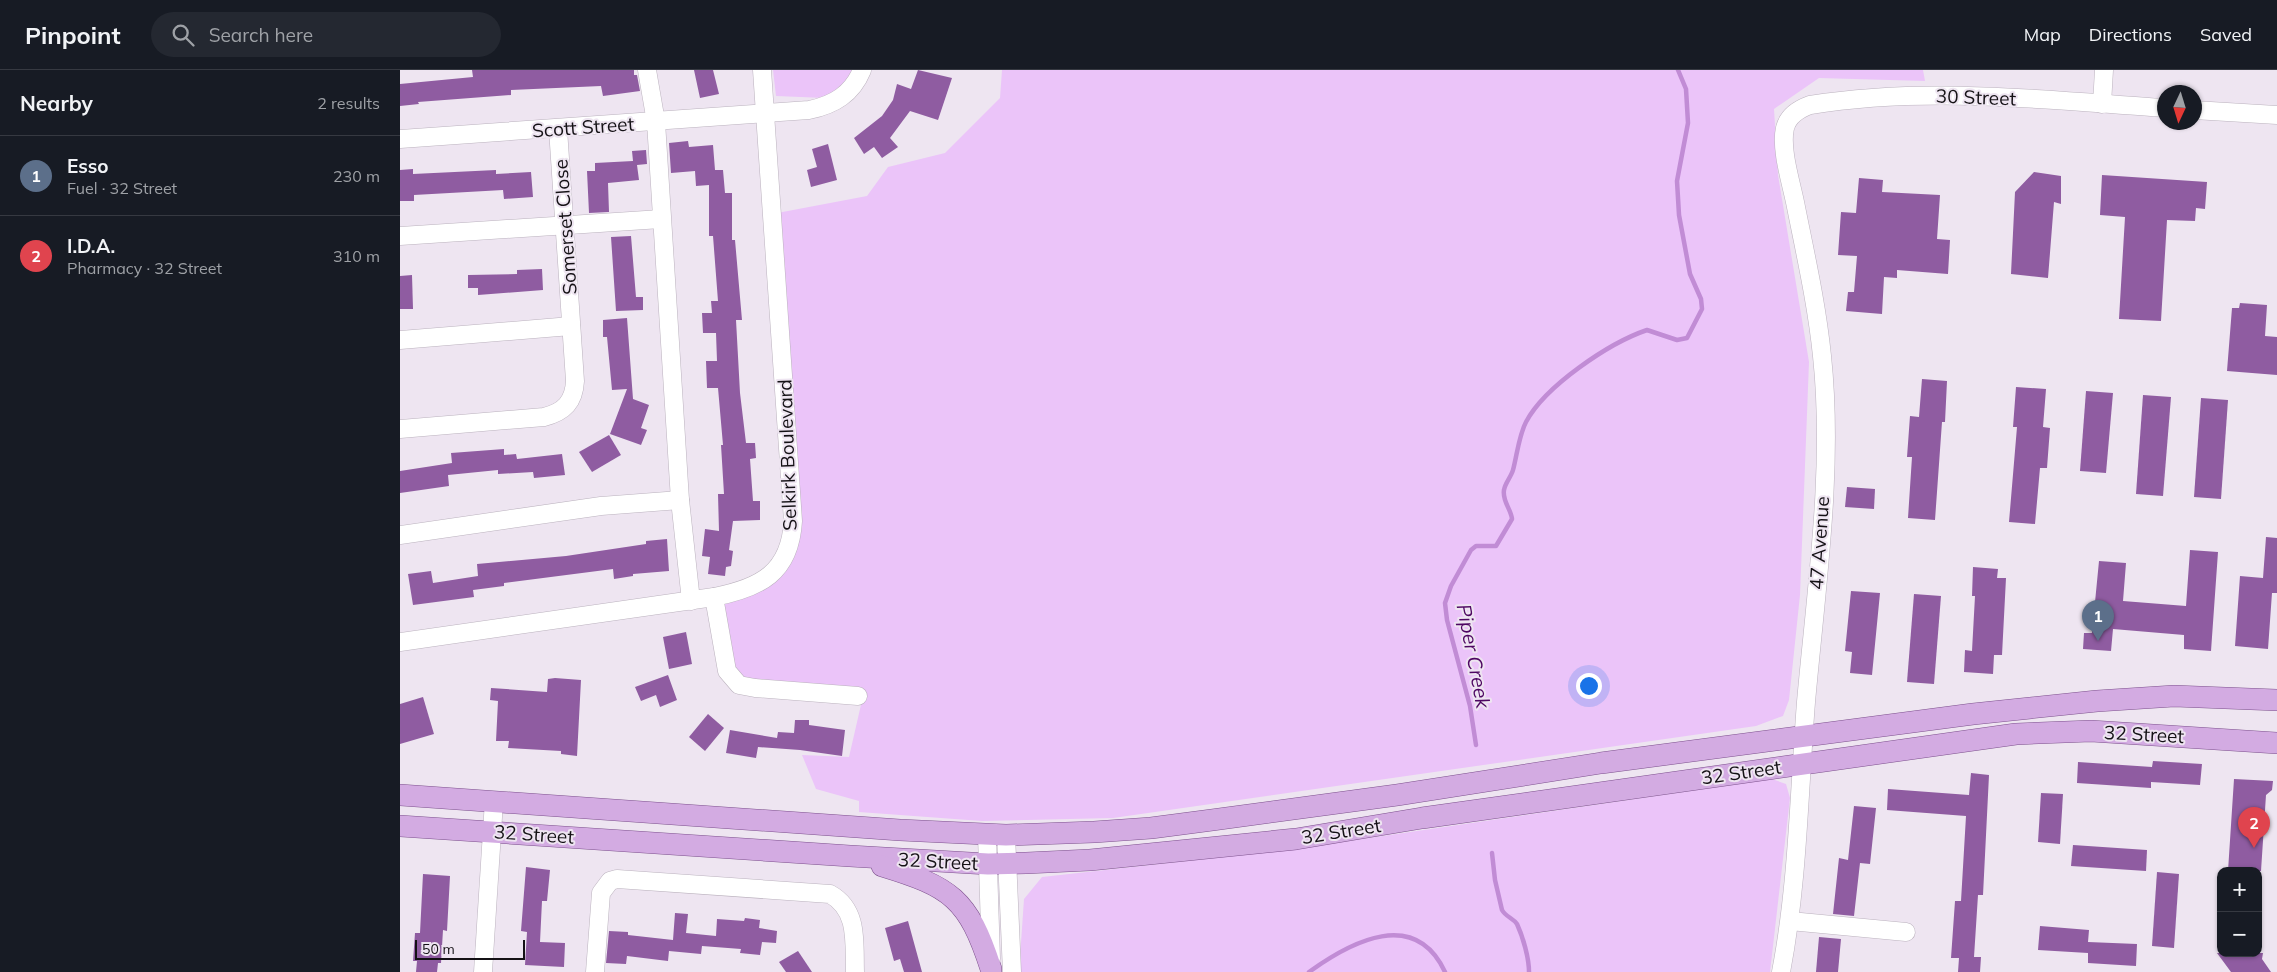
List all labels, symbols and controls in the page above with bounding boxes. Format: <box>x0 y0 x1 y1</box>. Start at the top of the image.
search box <box>151 12 501 57</box>
text: Pinpoint <box>25 20 121 50</box>
icon: search <box>169 21 197 49</box>
text: Search here <box>209 23 313 47</box>
text: Map <box>2024 23 2061 46</box>
text: Directions <box>2089 23 2172 46</box>
text: Saved <box>2200 23 2252 46</box>
street label: 30 Street <box>1935 84 2017 110</box>
north arrow <box>2157 85 2202 130</box>
text: Nearby <box>20 90 93 116</box>
text: 2 results <box>317 93 380 113</box>
street label: Scott Street <box>531 111 635 143</box>
text: Esso <box>67 154 109 178</box>
street label: Somerset Close <box>548 158 582 296</box>
text: 1 <box>31 166 41 186</box>
text: 230 m <box>333 166 380 186</box>
text: Fuel · 32 Street <box>67 178 177 198</box>
text: I.D.A. <box>67 234 115 258</box>
text: 2 <box>31 246 41 266</box>
text: 310 m <box>333 246 380 266</box>
text: Pharmacy · 32 Street <box>67 258 222 278</box>
street label: Selkirk Boulevard <box>772 379 802 531</box>
street label: 47 Avenue <box>1804 495 1834 591</box>
pin: 1 <box>2082 600 2114 641</box>
water label: Piper Creek <box>1452 602 1497 711</box>
your location <box>1576 673 1602 699</box>
street label: 32 Street <box>2103 720 2185 748</box>
street label: 32 Street <box>1700 754 1783 789</box>
pin: 2 <box>2238 807 2270 848</box>
street label: 32 Street <box>1299 813 1383 849</box>
street label: 32 Street <box>493 819 575 849</box>
street label: 32 Street <box>897 847 979 875</box>
map controls <box>2217 867 2262 957</box>
button: + <box>2217 867 2262 912</box>
button: − <box>2217 912 2262 957</box>
scale bar <box>415 937 525 960</box>
text: 50 m <box>422 940 455 958</box>

